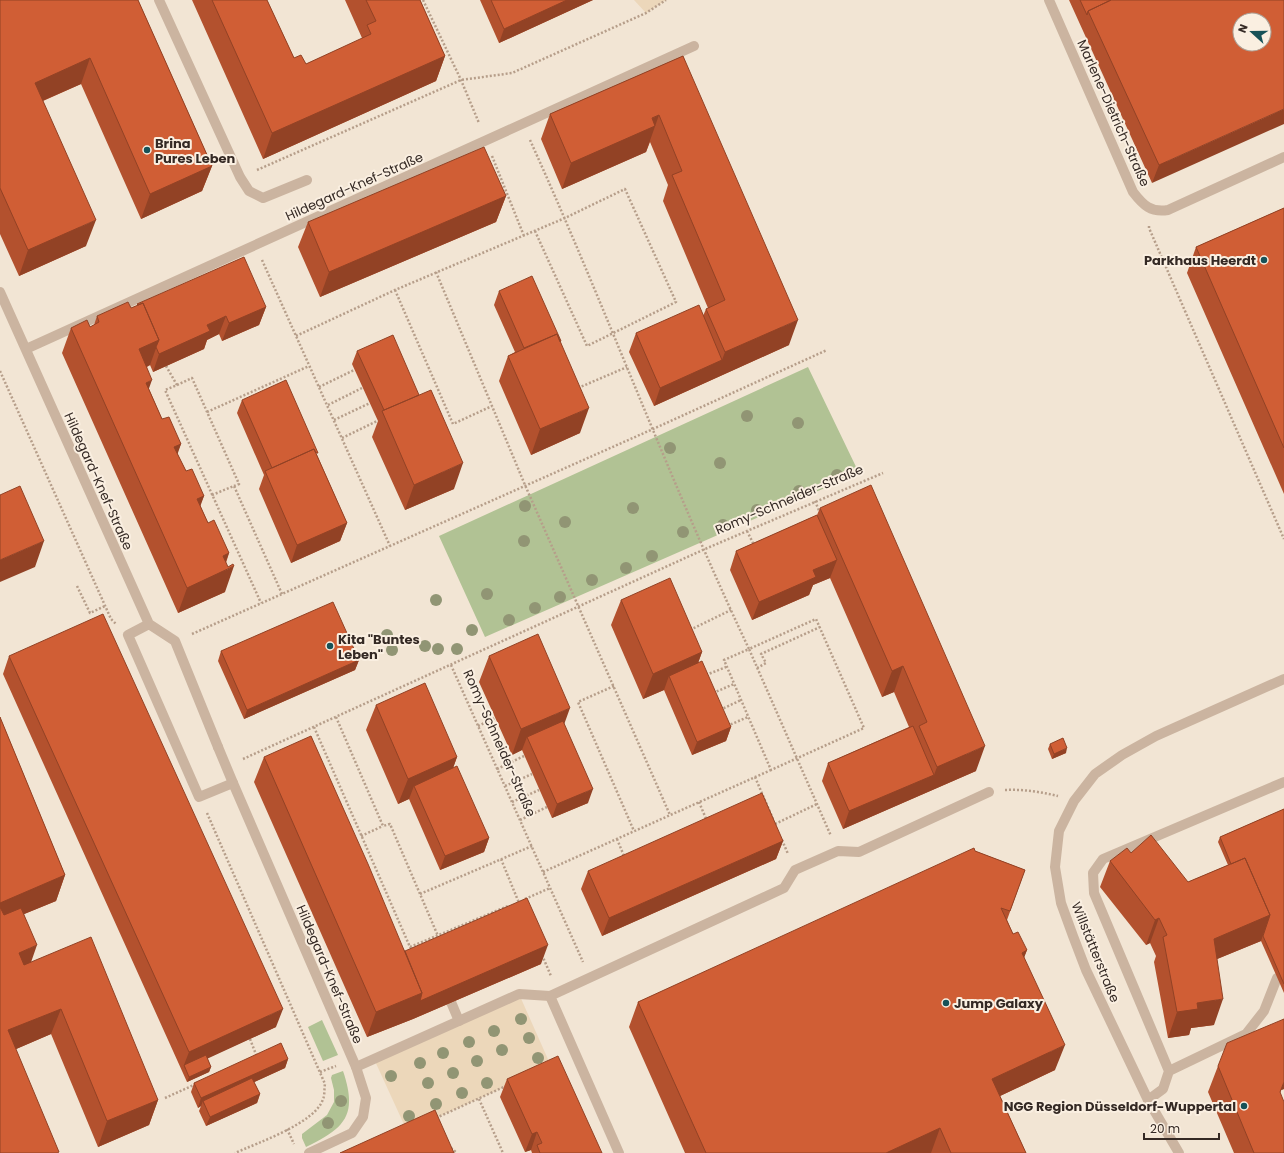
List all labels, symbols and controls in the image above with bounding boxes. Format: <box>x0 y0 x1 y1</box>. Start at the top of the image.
north arrow <box>1232 12 1272 52</box>
text: N <box>1234 22 1252 35</box>
street label: Marlene-Dietrich-Straße <box>1072 37 1155 190</box>
place label: Brina Pures Leben <box>155 134 236 168</box>
marker: Brina Pures Leben <box>142 145 152 155</box>
street label: Hildegard-Knef-Straße <box>282 147 426 225</box>
place label: Parkhaus Heerdt <box>1144 251 1256 270</box>
marker: Parkhaus Heerdt <box>1259 255 1269 265</box>
street label: Hildegard-Knef-Straße <box>60 409 138 553</box>
street label: Romy-Schneider-Straße <box>712 460 866 539</box>
place label: Kita "Buntes Leben" <box>338 630 420 664</box>
marker: Kita "Buntes Leben" <box>325 641 335 651</box>
street label: Romy-Schneider-Straße <box>458 667 541 820</box>
street label: Willstätterstraße <box>1067 899 1124 1005</box>
street label: Hildegard-Knef-Straße <box>292 902 367 1047</box>
place label: Jump Galaxy <box>954 994 1044 1013</box>
marker: Jump Galaxy <box>941 998 951 1008</box>
place label: NGG Region Düsseldorf-Wuppertal <box>1004 1097 1236 1116</box>
marker: NGG Region Düsseldorf-Wuppertal <box>1239 1101 1249 1111</box>
scale bar <box>1144 1115 1219 1141</box>
text: 20 m <box>1150 1120 1180 1137</box>

